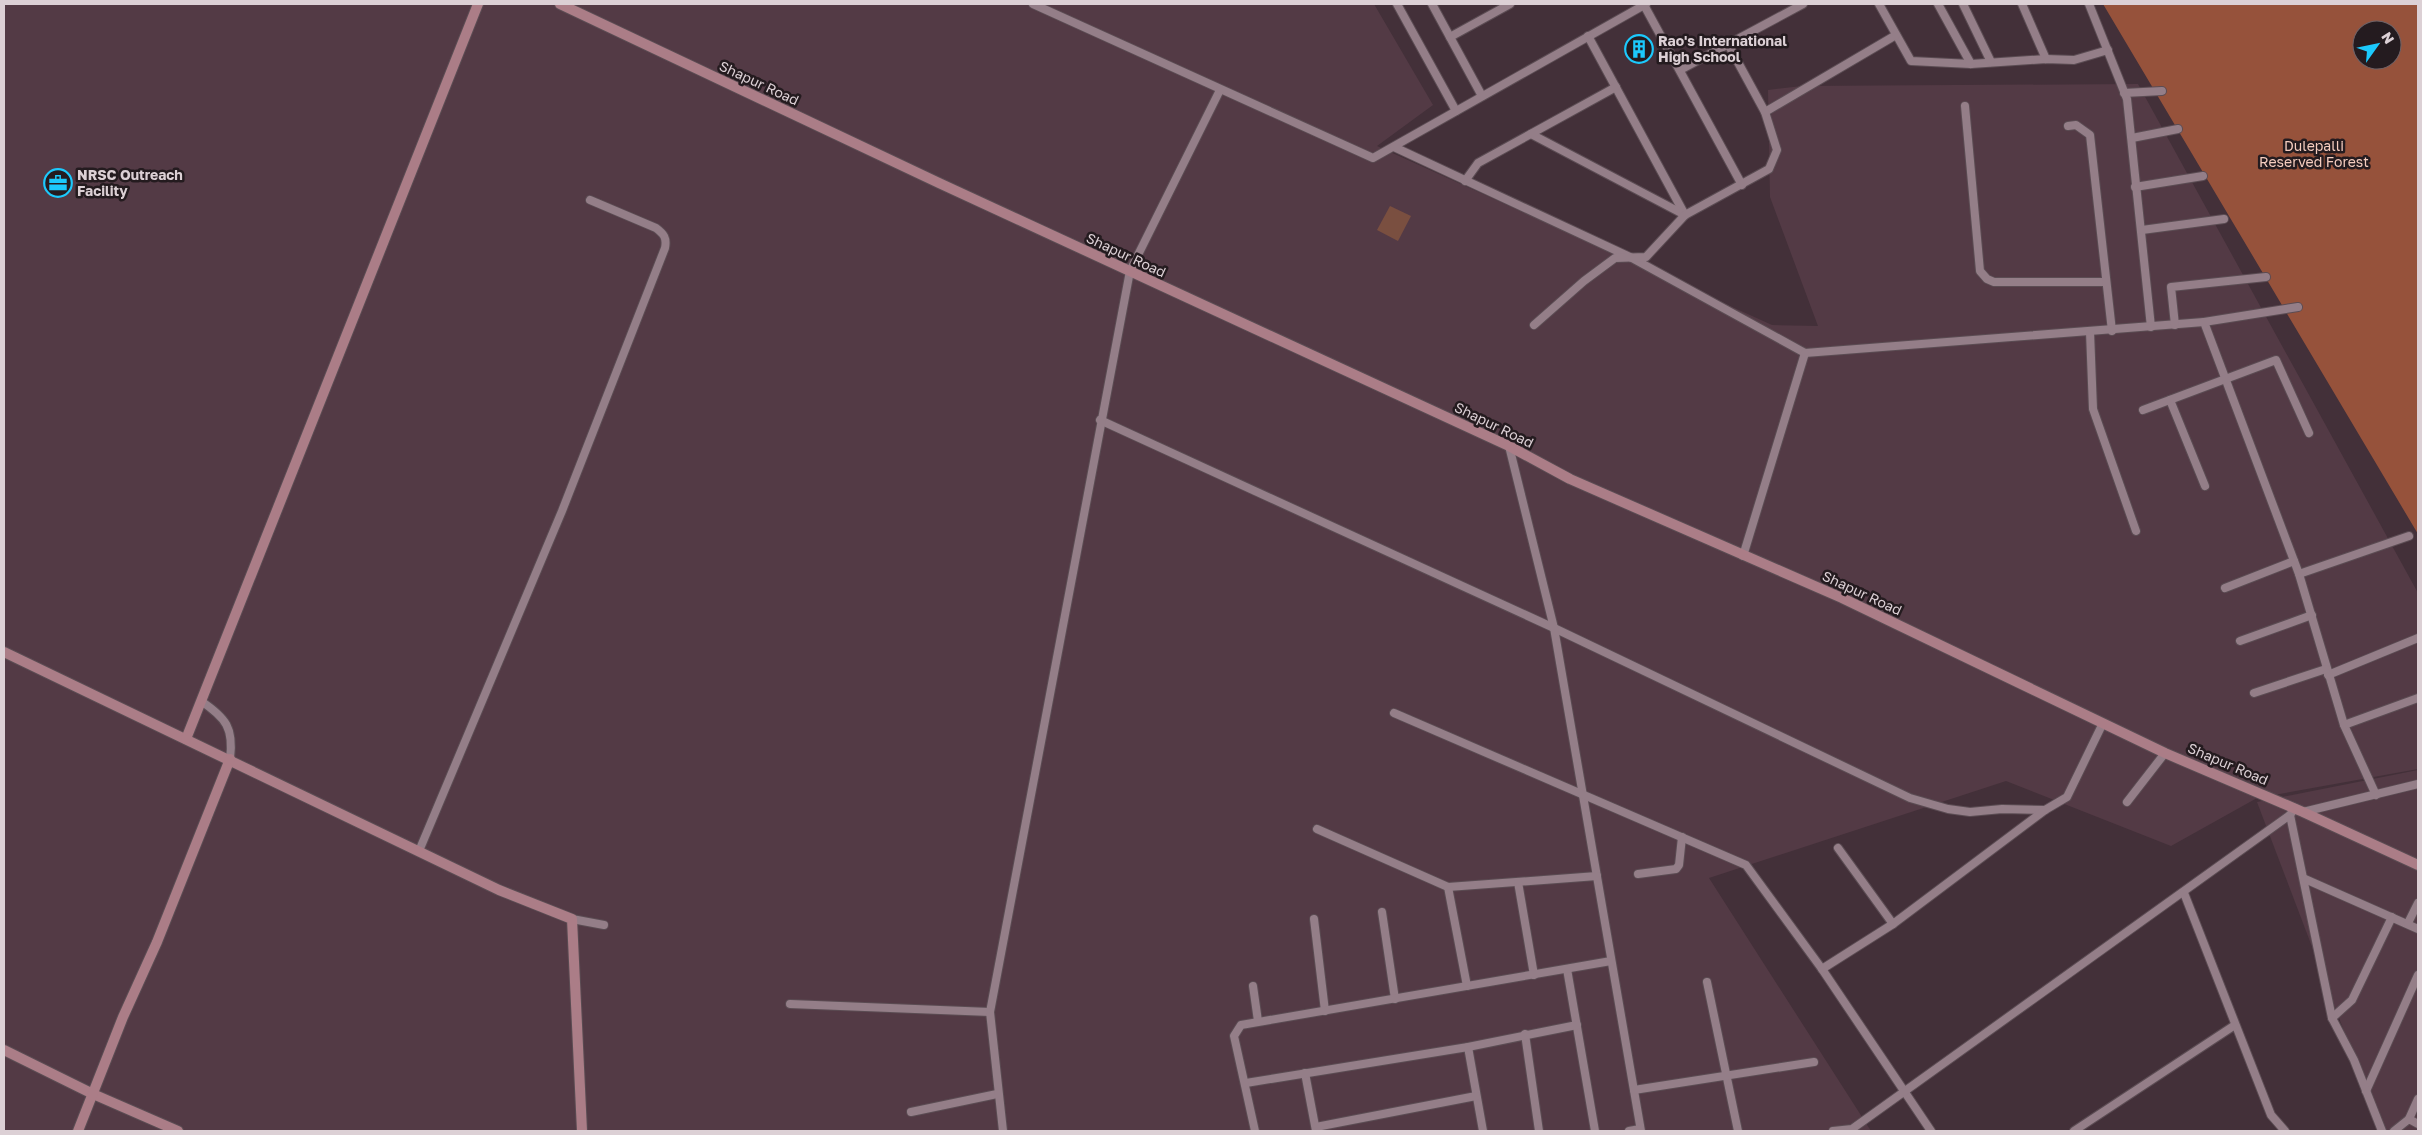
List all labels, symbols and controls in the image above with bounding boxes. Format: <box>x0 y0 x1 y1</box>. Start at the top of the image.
north arrow <box>2352 20 2402 70</box>
text: N <box>2378 29 2398 47</box>
place label: Rao's International High School <box>1658 32 1787 65</box>
building icon: Rao's International High School <box>1624 34 1654 64</box>
street label: Shapur Road <box>717 57 802 108</box>
park label: Dulepalli Reserved Forest <box>2259 137 2369 170</box>
place label: NRSC Outreach Facility <box>77 166 183 199</box>
office icon: NRSC Outreach Facility <box>43 168 73 198</box>
street label: Shapur Road <box>1084 229 1169 280</box>
street label: Shapur Road <box>1452 398 1537 451</box>
street label: Shapur Road <box>1820 567 1905 618</box>
street label: Shapur Road <box>2185 739 2271 788</box>

